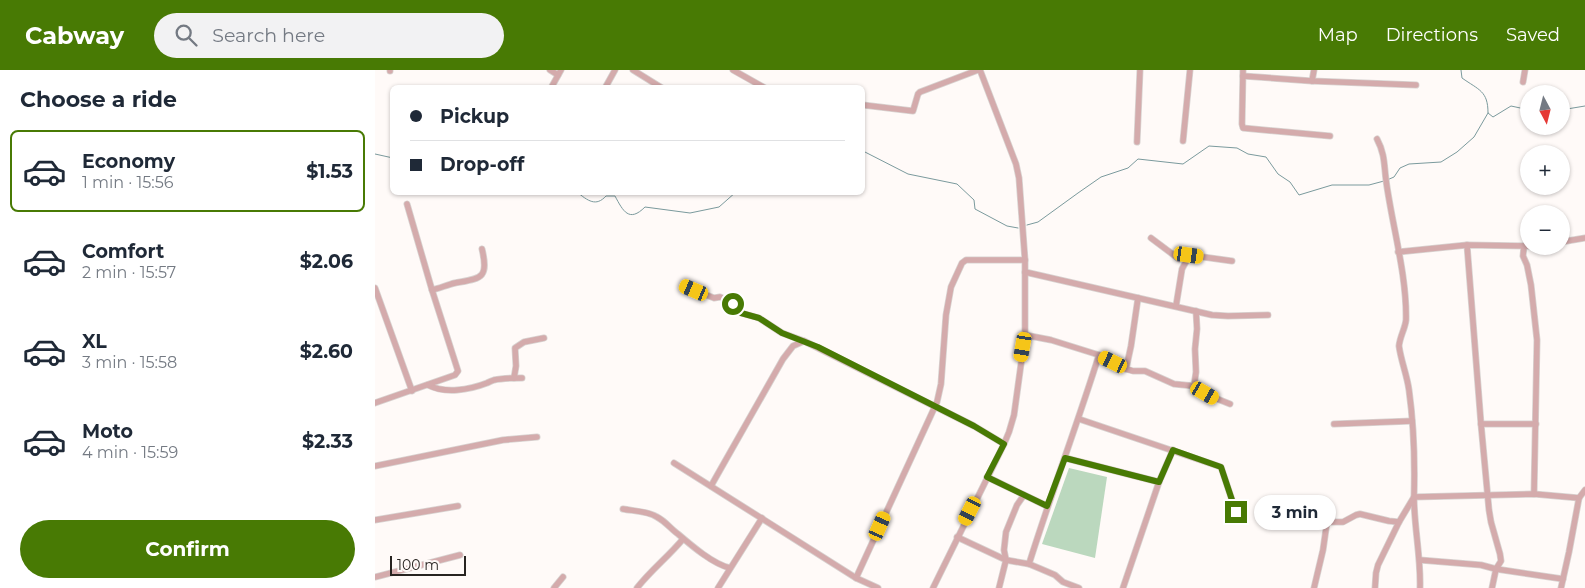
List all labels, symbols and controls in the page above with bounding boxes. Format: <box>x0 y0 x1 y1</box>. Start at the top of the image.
search box <box>154 13 504 58</box>
text: Cabway <box>25 21 124 50</box>
icon: search <box>172 21 200 49</box>
text: Search here <box>212 24 325 47</box>
text: Map <box>1318 24 1358 46</box>
text: Directions <box>1386 24 1478 46</box>
text: Saved <box>1506 24 1560 46</box>
north arrow <box>1520 85 1570 135</box>
map controls <box>1520 85 1570 255</box>
text: Choose a ride <box>20 86 177 113</box>
text: Pickup <box>440 105 509 128</box>
button: + <box>1520 145 1570 195</box>
icon: car <box>22 149 67 194</box>
text: Economy <box>82 150 175 173</box>
text: Drop-off <box>440 153 524 176</box>
text: $1.53 <box>306 160 353 183</box>
text: 1 min · 15:56 <box>82 173 174 192</box>
button: − <box>1520 205 1570 255</box>
icon: car <box>22 239 67 284</box>
text: Comfort <box>82 240 164 263</box>
car <box>1173 245 1204 265</box>
text: $2.06 <box>300 250 353 273</box>
text: 2 min · 15:57 <box>82 263 176 282</box>
car <box>677 277 710 303</box>
route start <box>722 293 744 315</box>
icon: car <box>22 329 67 374</box>
text: XL <box>82 330 107 353</box>
car <box>1013 331 1032 363</box>
text: $2.60 <box>300 340 353 363</box>
car <box>1096 349 1129 375</box>
text: 3 min · 15:58 <box>82 353 177 372</box>
car <box>1188 379 1221 407</box>
icon: car <box>22 419 67 464</box>
text: Moto <box>82 420 133 443</box>
text: $2.33 <box>302 430 353 453</box>
text: 4 min · 15:59 <box>82 443 178 462</box>
car <box>956 494 983 528</box>
callout: 3 min <box>1253 494 1336 530</box>
route end <box>1225 501 1247 523</box>
text: 3 min <box>1272 503 1318 522</box>
car <box>867 509 892 543</box>
button: Confirm <box>20 520 355 578</box>
scale bar <box>390 553 466 576</box>
text: 100 m <box>397 556 439 574</box>

